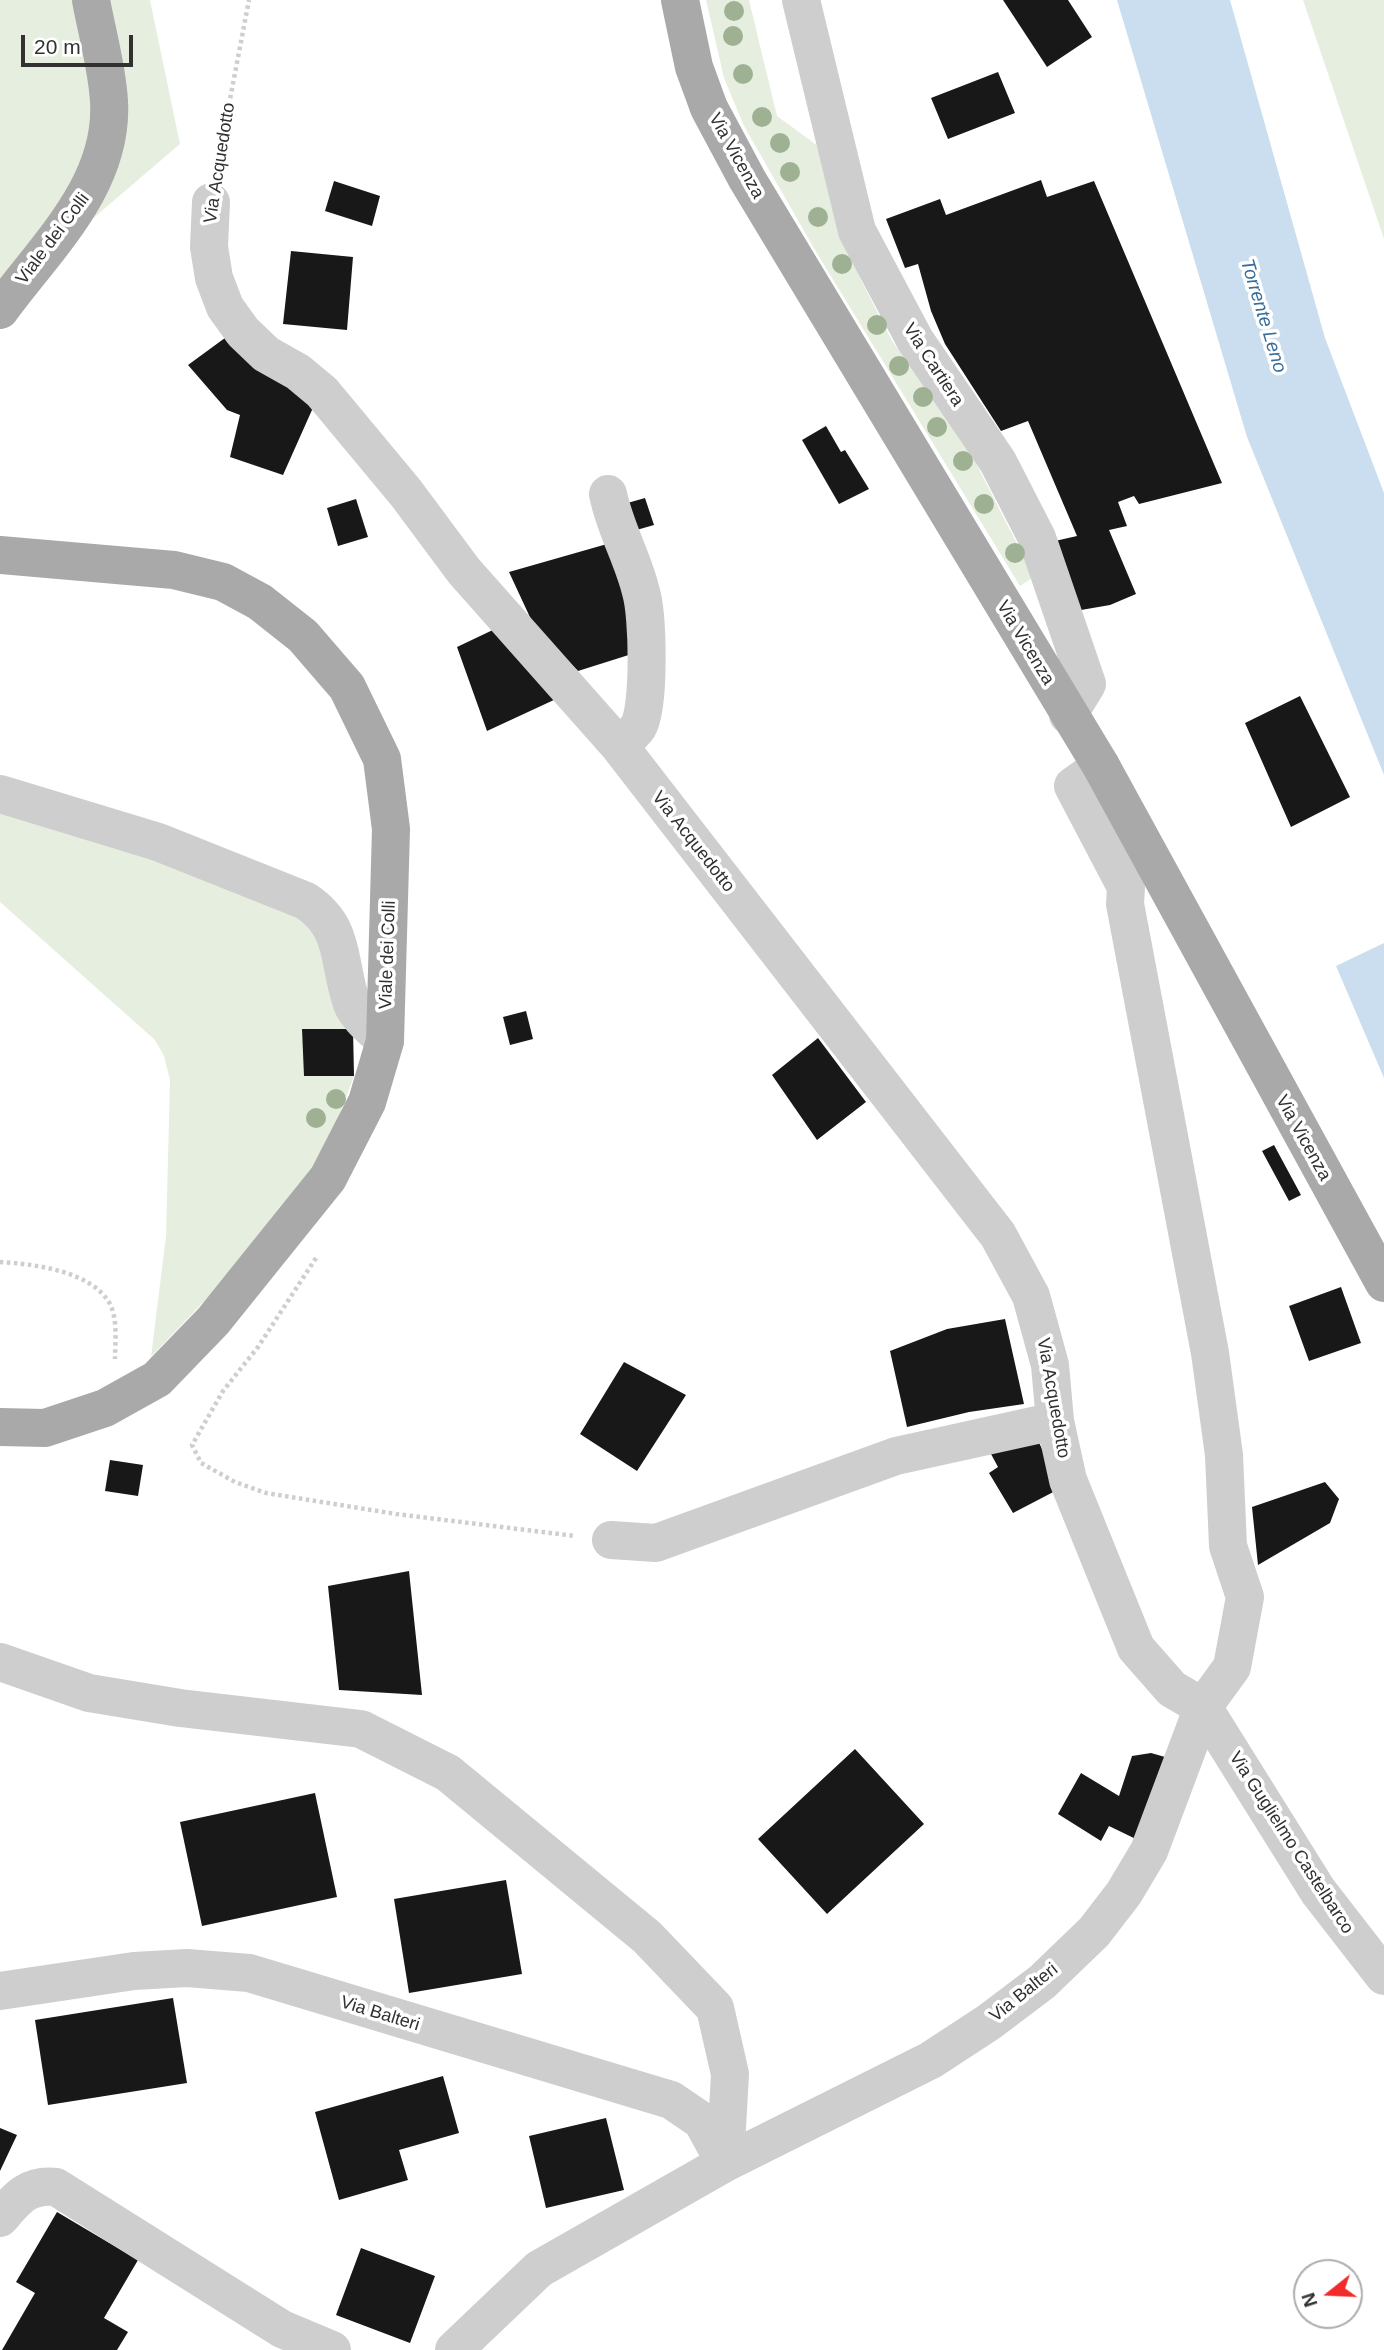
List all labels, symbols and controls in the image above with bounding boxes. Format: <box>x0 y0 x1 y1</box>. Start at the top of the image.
scale bar <box>24 21 136 65</box>
text: 20 m <box>34 35 81 58</box>
street label: Via Acquedotto <box>200 101 240 225</box>
street label: Via Vicenza <box>704 109 768 203</box>
street label: Viale dei Colli <box>12 189 94 289</box>
water label: Torrente Leno <box>1235 256 1291 376</box>
street label: Via Cartiera <box>898 319 968 411</box>
street label: Via Vicenza <box>991 597 1059 689</box>
street label: Via Acquedotto <box>647 787 739 897</box>
street label: Viale dei Colli <box>375 900 401 1010</box>
street label: Via Vicenza <box>1271 1091 1335 1185</box>
street label: Via Acquedotto <box>1032 1336 1074 1460</box>
street label: Via Guglielmo Castelbarco <box>1224 1748 1358 1938</box>
street label: Via Balteri <box>985 1959 1063 2027</box>
street label: Via Balteri <box>338 1992 422 2036</box>
north arrow <box>1293 2259 1363 2329</box>
text: N <box>1297 2290 1322 2310</box>

